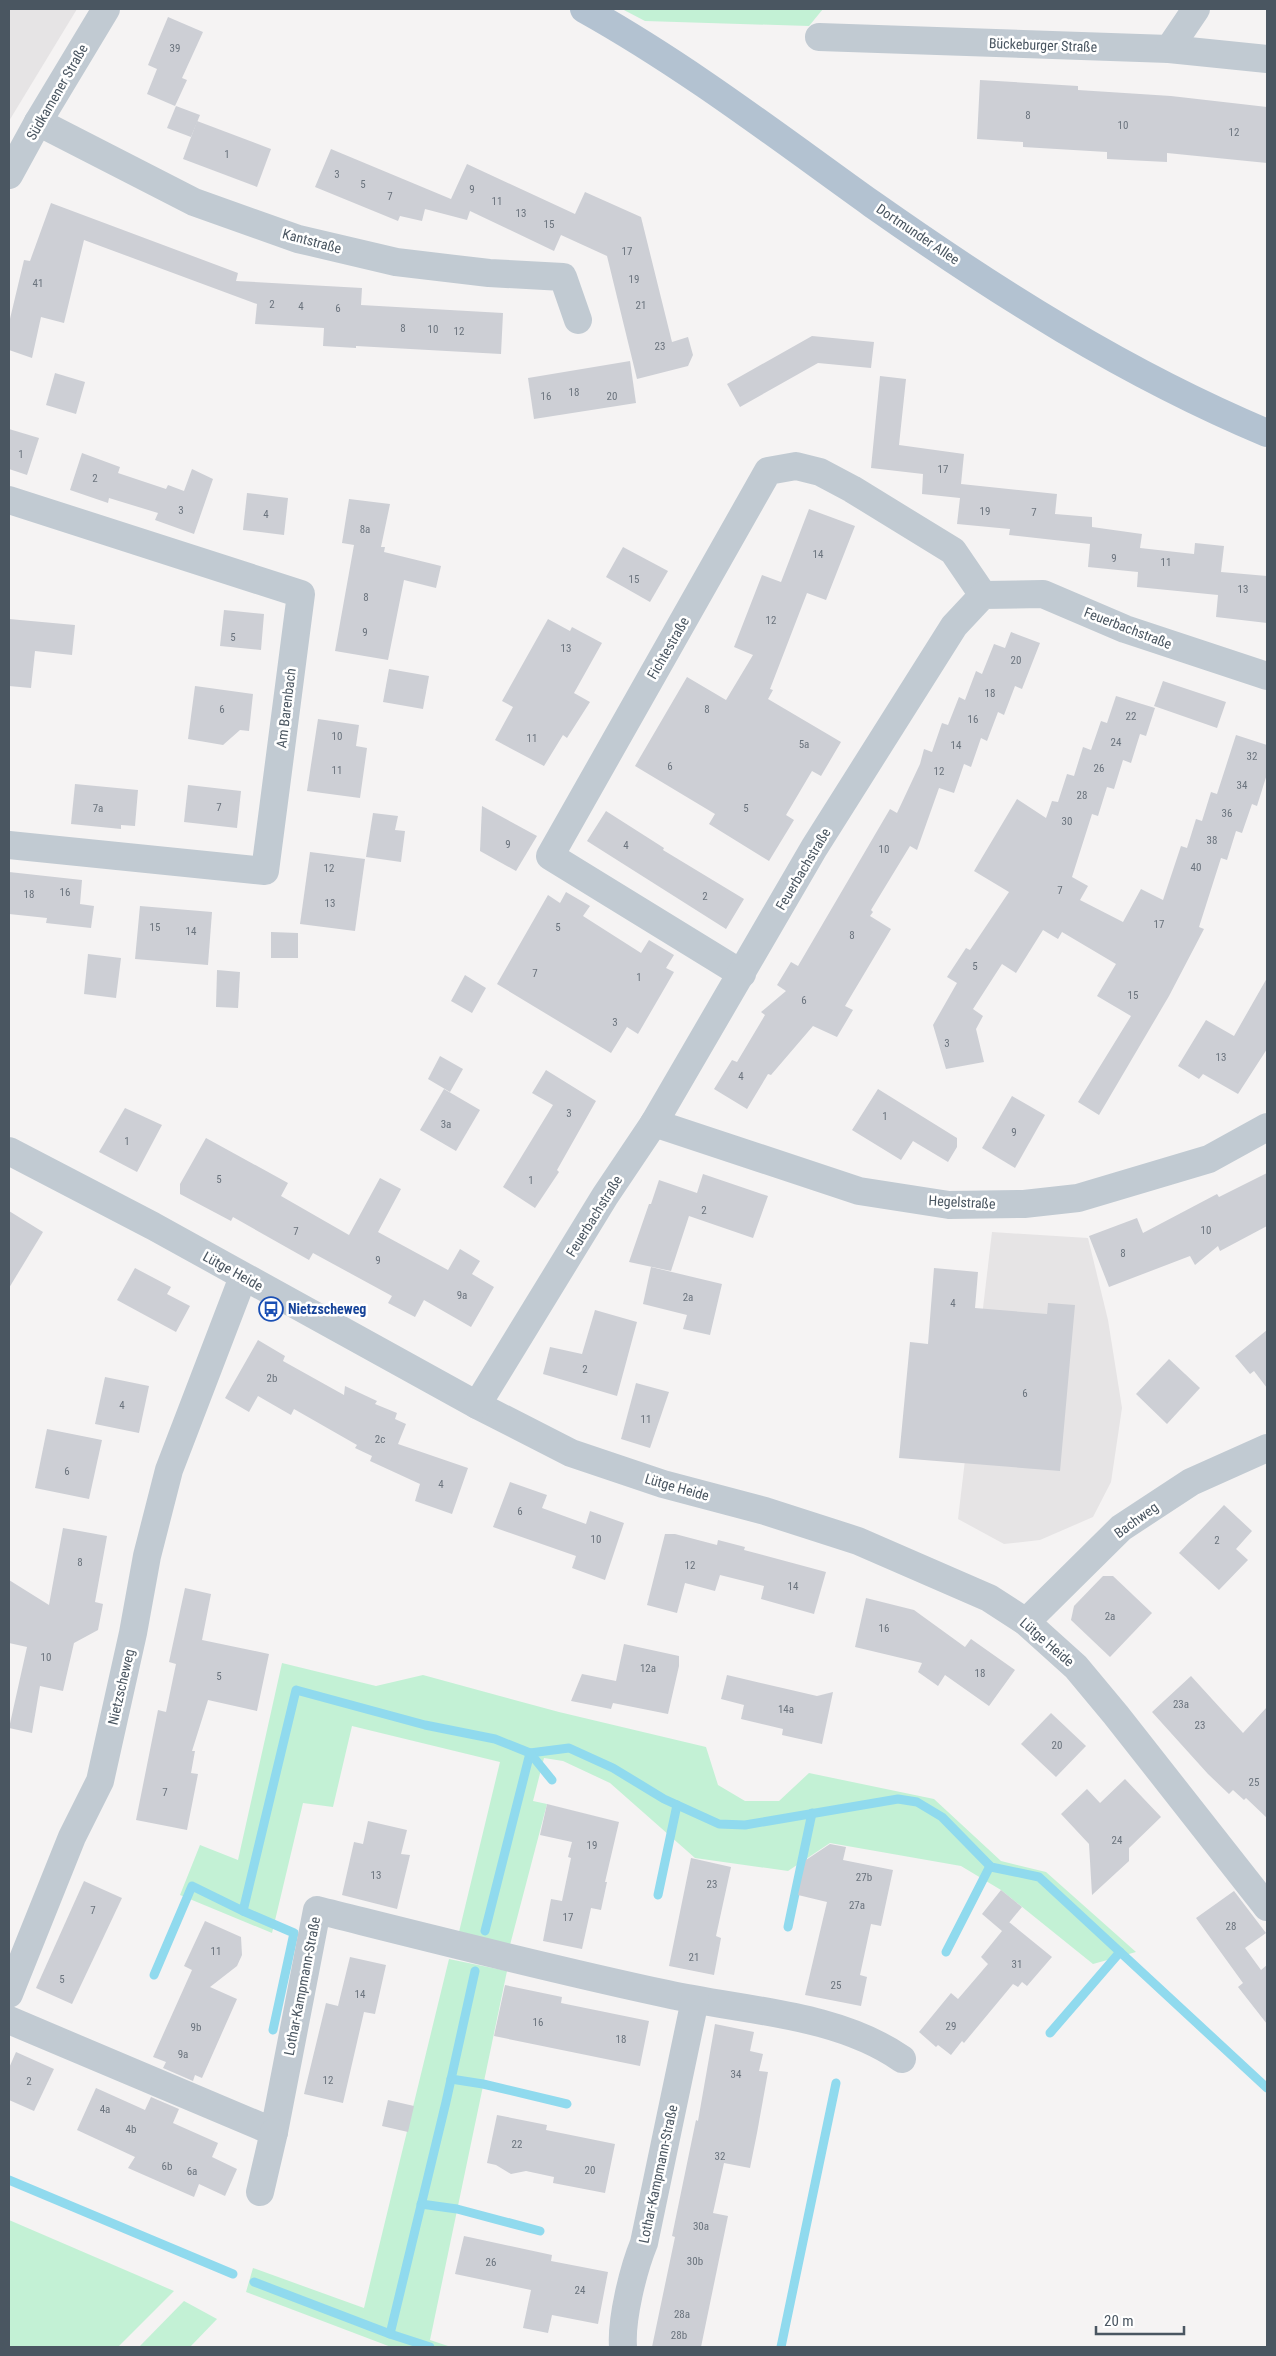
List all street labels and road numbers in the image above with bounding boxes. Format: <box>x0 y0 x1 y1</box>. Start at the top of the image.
street label: Bückeburger Straße <box>989 35 1098 55</box>
street label: Südkamener Straße <box>23 41 91 143</box>
street label: Dortmunder Allee <box>874 200 963 268</box>
street label: Kantstraße <box>281 225 344 257</box>
street label: Feuerbachstraße <box>1082 604 1175 652</box>
street label: Fichtestraße <box>644 614 692 682</box>
street label: Am Barenbach <box>273 667 299 749</box>
street label: Feuerbachstraße <box>772 825 834 913</box>
street label: Feuerbachstraße <box>563 1172 626 1260</box>
street label: Hegelstraße <box>928 1192 996 1212</box>
street label: Lütge Heide <box>200 1248 266 1294</box>
street label: Lütge Heide <box>643 1470 711 1504</box>
street label: Bachweg <box>1111 1499 1161 1541</box>
street label: Lütge Heide <box>1017 1614 1077 1670</box>
street label: Nietzscheweg <box>104 1647 138 1727</box>
street label: Lothar-Kampmann-Straße <box>281 1915 323 2057</box>
street label: Lothar-Kampmann-Straße <box>636 2103 681 2245</box>

